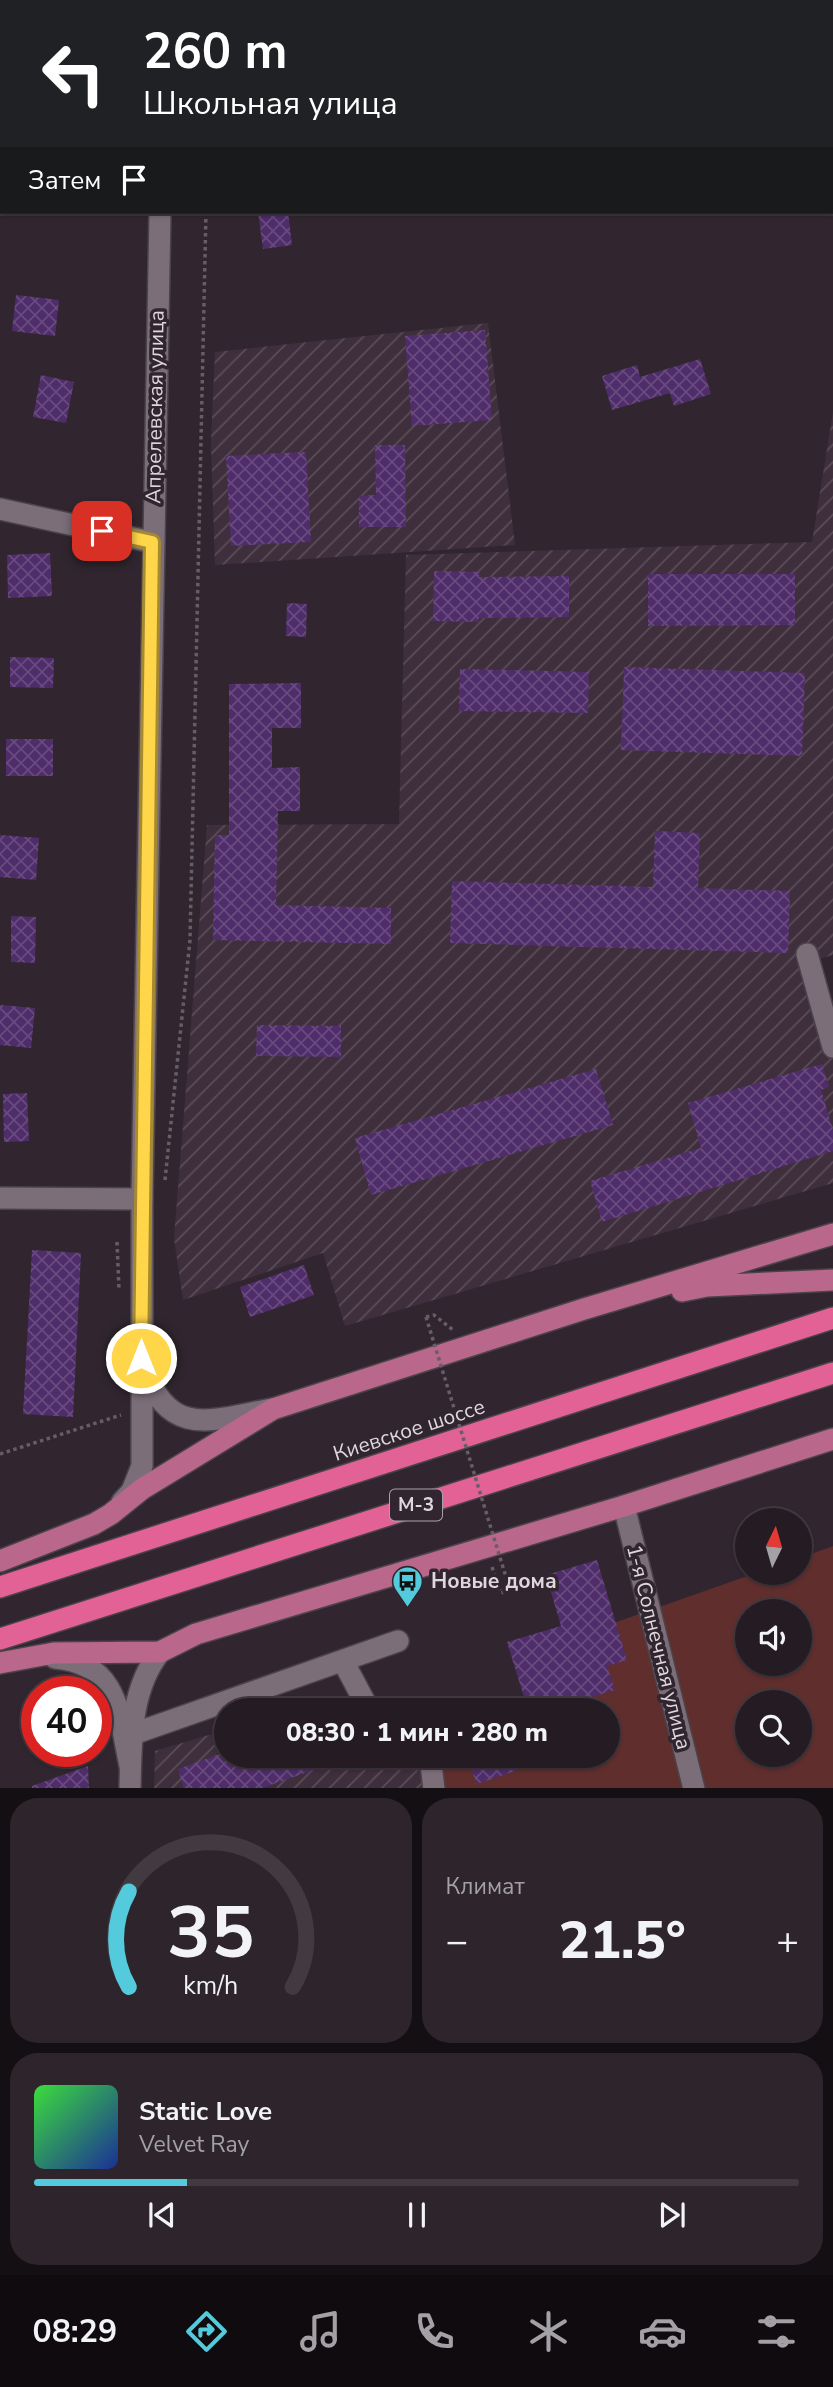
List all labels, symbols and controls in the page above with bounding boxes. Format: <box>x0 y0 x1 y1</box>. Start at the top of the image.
text: 260 m <box>143 18 287 85</box>
icon: left <box>28 28 119 119</box>
text: Школьная улица <box>143 82 398 125</box>
icon: arrive <box>115 161 153 199</box>
text: Затем <box>28 163 101 198</box>
street label: Апрелевская улица <box>139 310 171 504</box>
pin <box>72 501 132 561</box>
icon: arrive <box>83 512 121 550</box>
position arrow <box>104 1321 178 1395</box>
street label: Киевское шоссе <box>329 1392 489 1468</box>
road number: М-3 <box>390 1490 442 1520</box>
north arrow <box>735 1508 812 1586</box>
map controls <box>735 1508 812 1767</box>
street label: 1-я Солнечная улица <box>620 1542 698 1752</box>
bus stop icon: Новые дома <box>391 1564 425 1608</box>
place label: Новые дома <box>431 1567 557 1595</box>
button: sound <box>735 1599 812 1676</box>
speed limit sign: 40 <box>21 1676 112 1767</box>
button: search <box>735 1690 812 1767</box>
text: 08:30 · 1 мин · 280 m <box>286 1715 548 1750</box>
text: Климат <box>446 1871 525 1902</box>
text: 35 <box>167 1883 254 1983</box>
text: 21.5° <box>559 1905 686 1976</box>
text: − <box>446 1916 468 1967</box>
text: + <box>776 1916 799 1967</box>
text: km/h <box>183 1968 238 2002</box>
text: Static Love <box>139 2094 272 2129</box>
text: Velvet Ray <box>139 2129 249 2160</box>
icon: previous <box>143 2196 181 2234</box>
icon: pause <box>398 2196 436 2234</box>
icon: next <box>653 2196 691 2234</box>
icon: directions <box>182 2307 231 2356</box>
icon: music <box>296 2307 345 2356</box>
icon: phone <box>410 2307 459 2356</box>
icon: climate <box>524 2307 573 2356</box>
icon: car <box>638 2307 687 2356</box>
icon: filters <box>752 2307 801 2356</box>
text: 08:29 <box>32 2310 117 2353</box>

